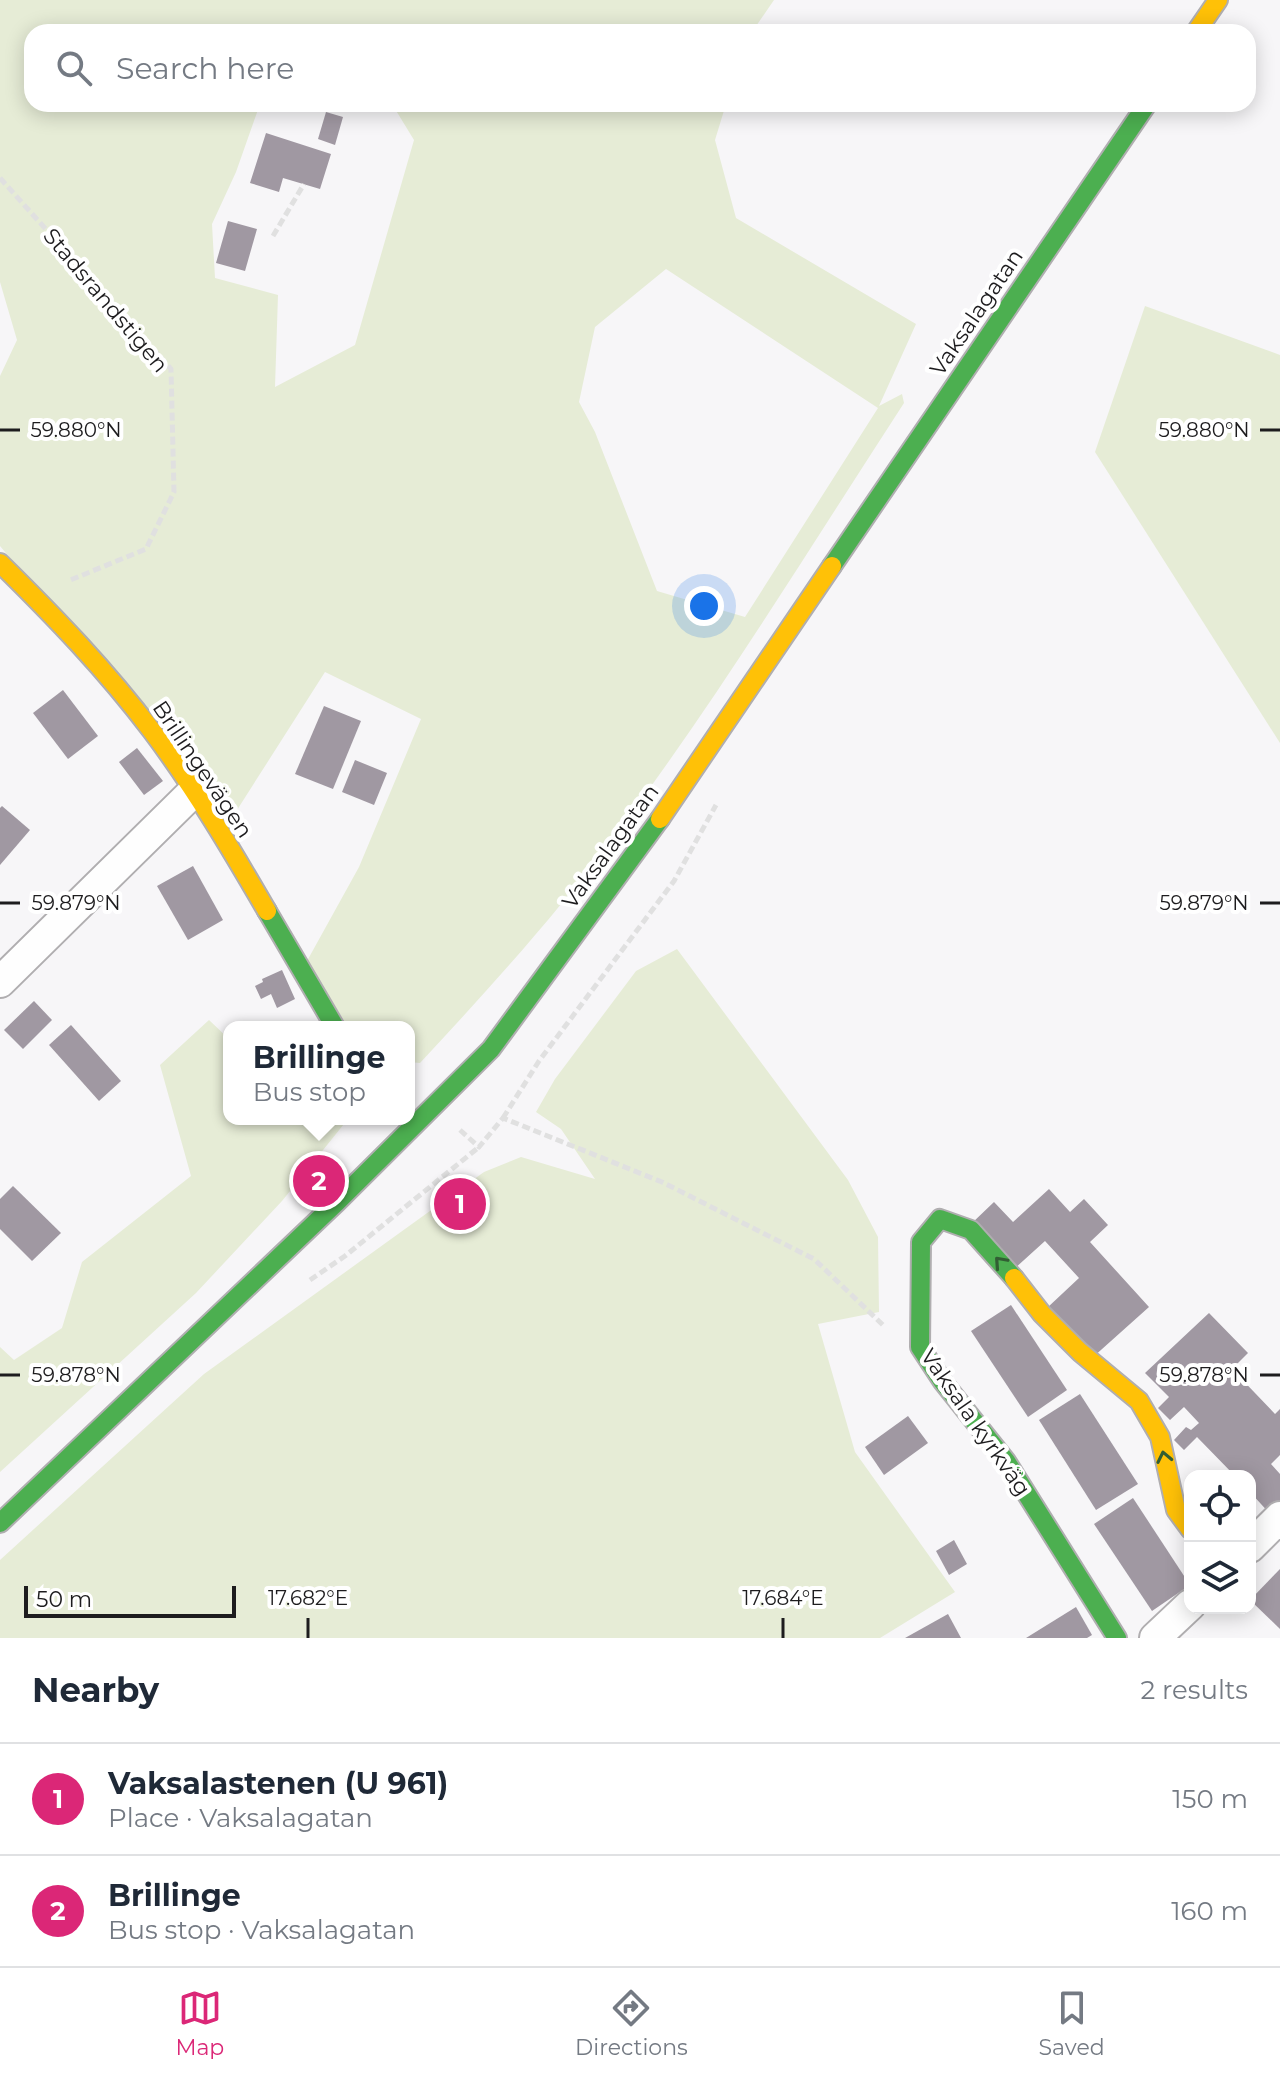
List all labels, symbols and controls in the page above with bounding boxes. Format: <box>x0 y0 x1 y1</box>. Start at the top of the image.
search box <box>24 24 1256 112</box>
icon: search <box>52 46 96 90</box>
text: Search here <box>116 50 294 87</box>
street label: Stadsrandstigen <box>37 223 174 378</box>
street label: Vaksalagatan <box>924 244 1029 381</box>
text: 59.880°N <box>30 418 122 442</box>
text: 59.880°N <box>1158 418 1250 442</box>
your location <box>684 586 724 626</box>
street label: Brillingevägen <box>147 696 258 843</box>
street label: Vaksalagatan <box>556 779 665 914</box>
text: 59.879°N <box>31 891 121 915</box>
text: 59.879°N <box>1159 891 1249 915</box>
popup <box>223 1021 415 1125</box>
text: Brillinge <box>253 1039 385 1076</box>
text: Bus stop <box>253 1076 366 1108</box>
pin: 2 <box>293 1151 345 1211</box>
pin: 1 <box>434 1174 486 1234</box>
one-way arrow <box>995 1256 1009 1271</box>
street label: Vaksala kyrkväg <box>915 1343 1036 1501</box>
text: 59.878°N <box>31 1363 121 1387</box>
text: 59.878°N <box>1159 1363 1249 1387</box>
one-way arrow <box>1156 1451 1173 1464</box>
map controls <box>1184 1470 1256 1614</box>
button: locate <box>1184 1470 1256 1542</box>
button: layers <box>1184 1542 1256 1614</box>
scale bar <box>24 1582 236 1618</box>
text: 50 m <box>36 1586 92 1613</box>
text: 17.682°E <box>268 1586 348 1610</box>
text: 17.684°E <box>742 1586 824 1610</box>
text: Nearby <box>32 1669 159 1711</box>
text: 2 results <box>1140 1674 1248 1706</box>
text: Vaksalastenen (U 961) <box>108 1765 448 1802</box>
text: 1 <box>53 1783 63 1815</box>
text: 150 m <box>1172 1783 1248 1815</box>
text: Place · Vaksalagatan <box>108 1802 373 1834</box>
text: Brillinge <box>108 1877 241 1914</box>
text: 2 <box>50 1895 66 1927</box>
text: 160 m <box>1171 1895 1248 1927</box>
text: Bus stop · Vaksalagatan <box>108 1914 415 1946</box>
tab: Map <box>175 1986 224 2061</box>
tab: Directions <box>575 1986 688 2061</box>
tab: Saved <box>1039 1986 1105 2061</box>

